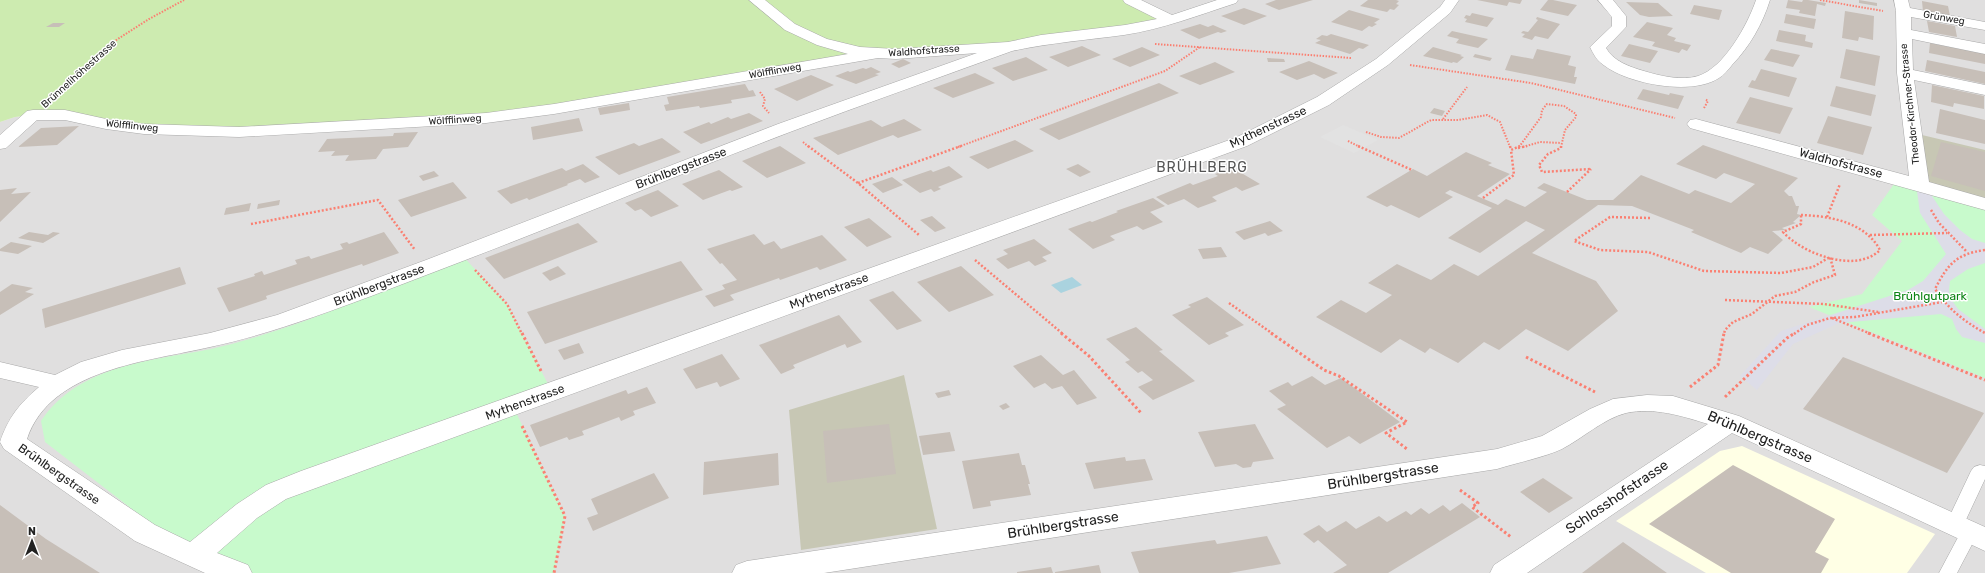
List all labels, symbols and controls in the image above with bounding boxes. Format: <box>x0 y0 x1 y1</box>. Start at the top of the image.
street label: Grünweg <box>1922 8 1966 28</box>
street label: Brünnelihöhestrasse <box>39 37 119 111</box>
street label: Waldhofstrasse <box>888 42 960 59</box>
street label: Theodor-Kirchner-Strasse <box>1898 43 1922 165</box>
street label: Wölfflinweg <box>748 60 802 82</box>
street label: Mythenstrasse <box>1227 103 1309 151</box>
street label: Wölfflinweg <box>428 112 482 128</box>
street label: Wölfflinweg <box>105 117 159 135</box>
street label: Brühlbergstrasse <box>634 144 729 192</box>
street label: Waldhofstrasse <box>1798 145 1884 181</box>
district label: BRÜHLBERG <box>1156 159 1248 176</box>
street label: Brühlbergstrasse <box>332 261 427 309</box>
street label: Mythenstrasse <box>788 270 871 312</box>
park label: Brühlgutpark <box>1893 289 1968 303</box>
street label: Mythenstrasse <box>484 381 567 423</box>
street label: Brühlbergstrasse <box>1705 407 1815 467</box>
street label: Brühlbergstrasse <box>16 441 103 508</box>
street label: Schlosshofstrasse <box>1562 456 1672 538</box>
street label: Brühlbergstrasse <box>1326 459 1440 493</box>
street label: Brühlbergstrasse <box>1006 508 1120 542</box>
north arrow <box>12 521 52 561</box>
text: N <box>28 525 36 538</box>

